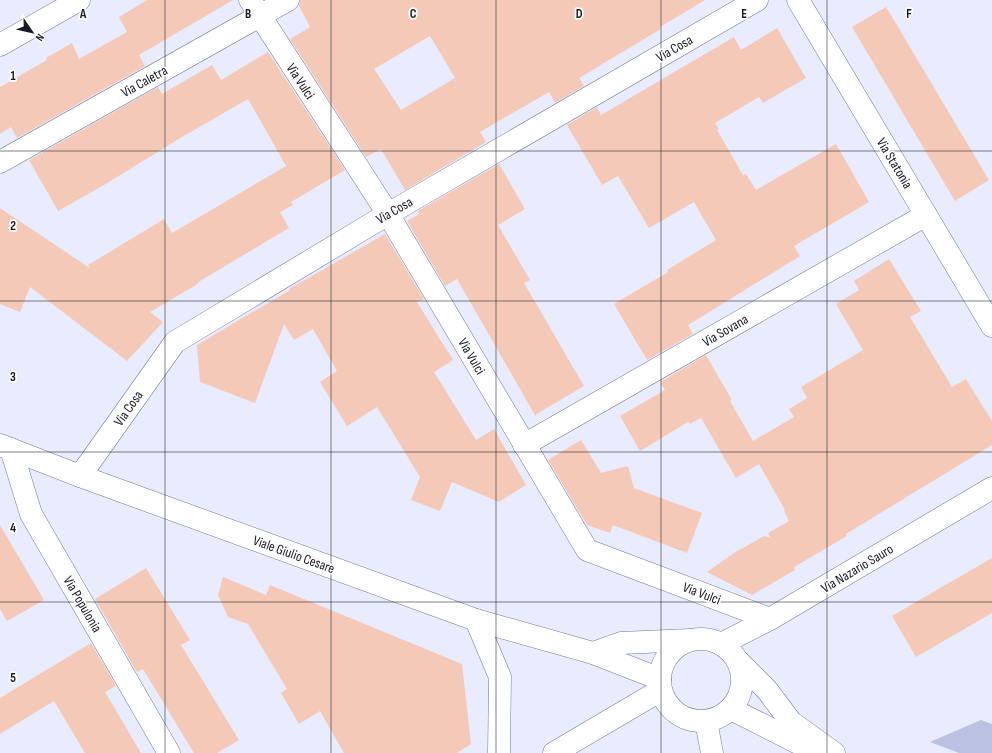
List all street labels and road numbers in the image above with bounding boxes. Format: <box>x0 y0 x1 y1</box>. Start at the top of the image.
street label: Via Cosa <box>653 31 696 66</box>
street label: Via Vulci <box>283 60 318 102</box>
street label: Via Caletra <box>118 62 170 101</box>
street label: Via Statonia <box>873 135 916 192</box>
street label: Via Cosa <box>373 193 416 228</box>
street label: Via Sovana <box>699 311 751 350</box>
street label: Via Vulci <box>454 335 489 378</box>
street label: Via Cosa <box>110 387 147 429</box>
street label: Viale Giulio Cesare <box>251 532 337 577</box>
street label: Via Nazario Sauro <box>818 540 896 597</box>
street label: Via Populonia <box>60 573 106 635</box>
street label: Via Vulci <box>680 578 723 608</box>

